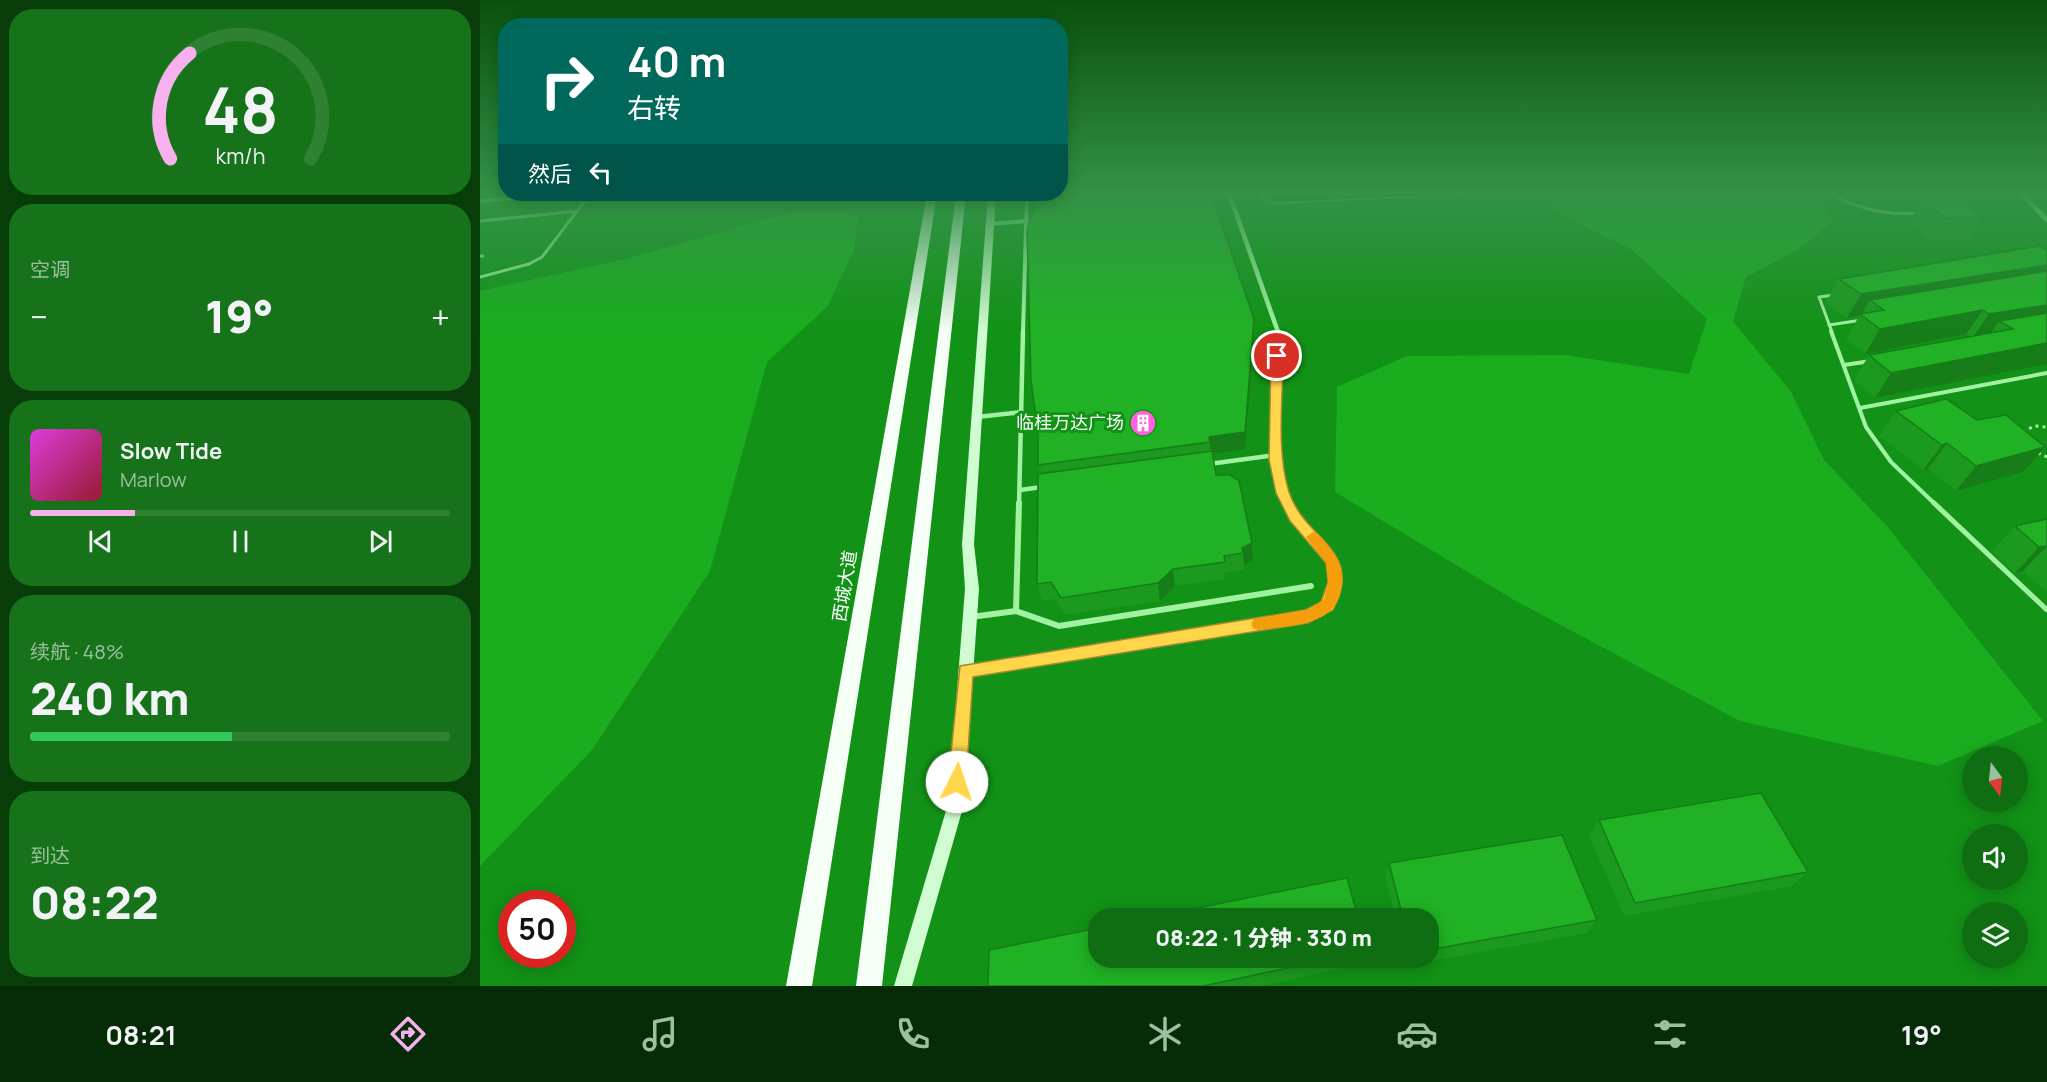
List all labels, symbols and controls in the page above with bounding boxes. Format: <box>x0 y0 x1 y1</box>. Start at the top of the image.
text: 40 m <box>627 32 726 90</box>
icon: right <box>528 42 606 120</box>
text: 48 <box>202 66 278 152</box>
text: 右转 <box>627 89 681 126</box>
text: km/h <box>215 142 265 171</box>
icon: left <box>584 156 617 189</box>
text: 然后 <box>528 159 572 189</box>
text: 空调 <box>30 256 70 283</box>
text: 19° <box>205 285 274 347</box>
text: − <box>30 294 48 339</box>
text: + <box>431 294 450 339</box>
pin <box>1251 330 1302 381</box>
icon: arrive <box>1260 339 1293 372</box>
building icon: 临桂万达广场 <box>1128 408 1158 438</box>
place label: 临桂万达广场 <box>1016 410 1124 434</box>
text: Slow Tide <box>120 436 222 466</box>
text: Marlow <box>120 466 187 493</box>
icon: previous <box>84 525 117 558</box>
icon: pause <box>224 525 257 558</box>
icon: next <box>364 525 397 558</box>
street label: 西城大道 <box>827 548 861 623</box>
text: 续航 · 48% <box>30 638 124 665</box>
text: 240 km <box>30 667 189 729</box>
north arrow <box>1962 746 2028 812</box>
map controls <box>1962 746 2028 968</box>
position arrow <box>925 750 989 814</box>
button: sound <box>1962 824 2028 890</box>
text: 到达 <box>30 842 70 869</box>
text: 08:22 <box>30 871 159 933</box>
speed limit sign: 50 <box>498 890 576 968</box>
button: layers <box>1962 902 2028 968</box>
text: 08:22 · 1 分钟 · 330 m <box>1155 923 1372 953</box>
icon: directions <box>387 1013 429 1055</box>
icon: music <box>639 1013 681 1055</box>
icon: phone <box>892 1013 934 1055</box>
icon: climate <box>1144 1013 1186 1055</box>
icon: car <box>1396 1013 1438 1055</box>
icon: filters <box>1649 1013 1691 1055</box>
text: 08:21 <box>105 1016 177 1053</box>
text: 19° <box>1901 1016 1942 1053</box>

